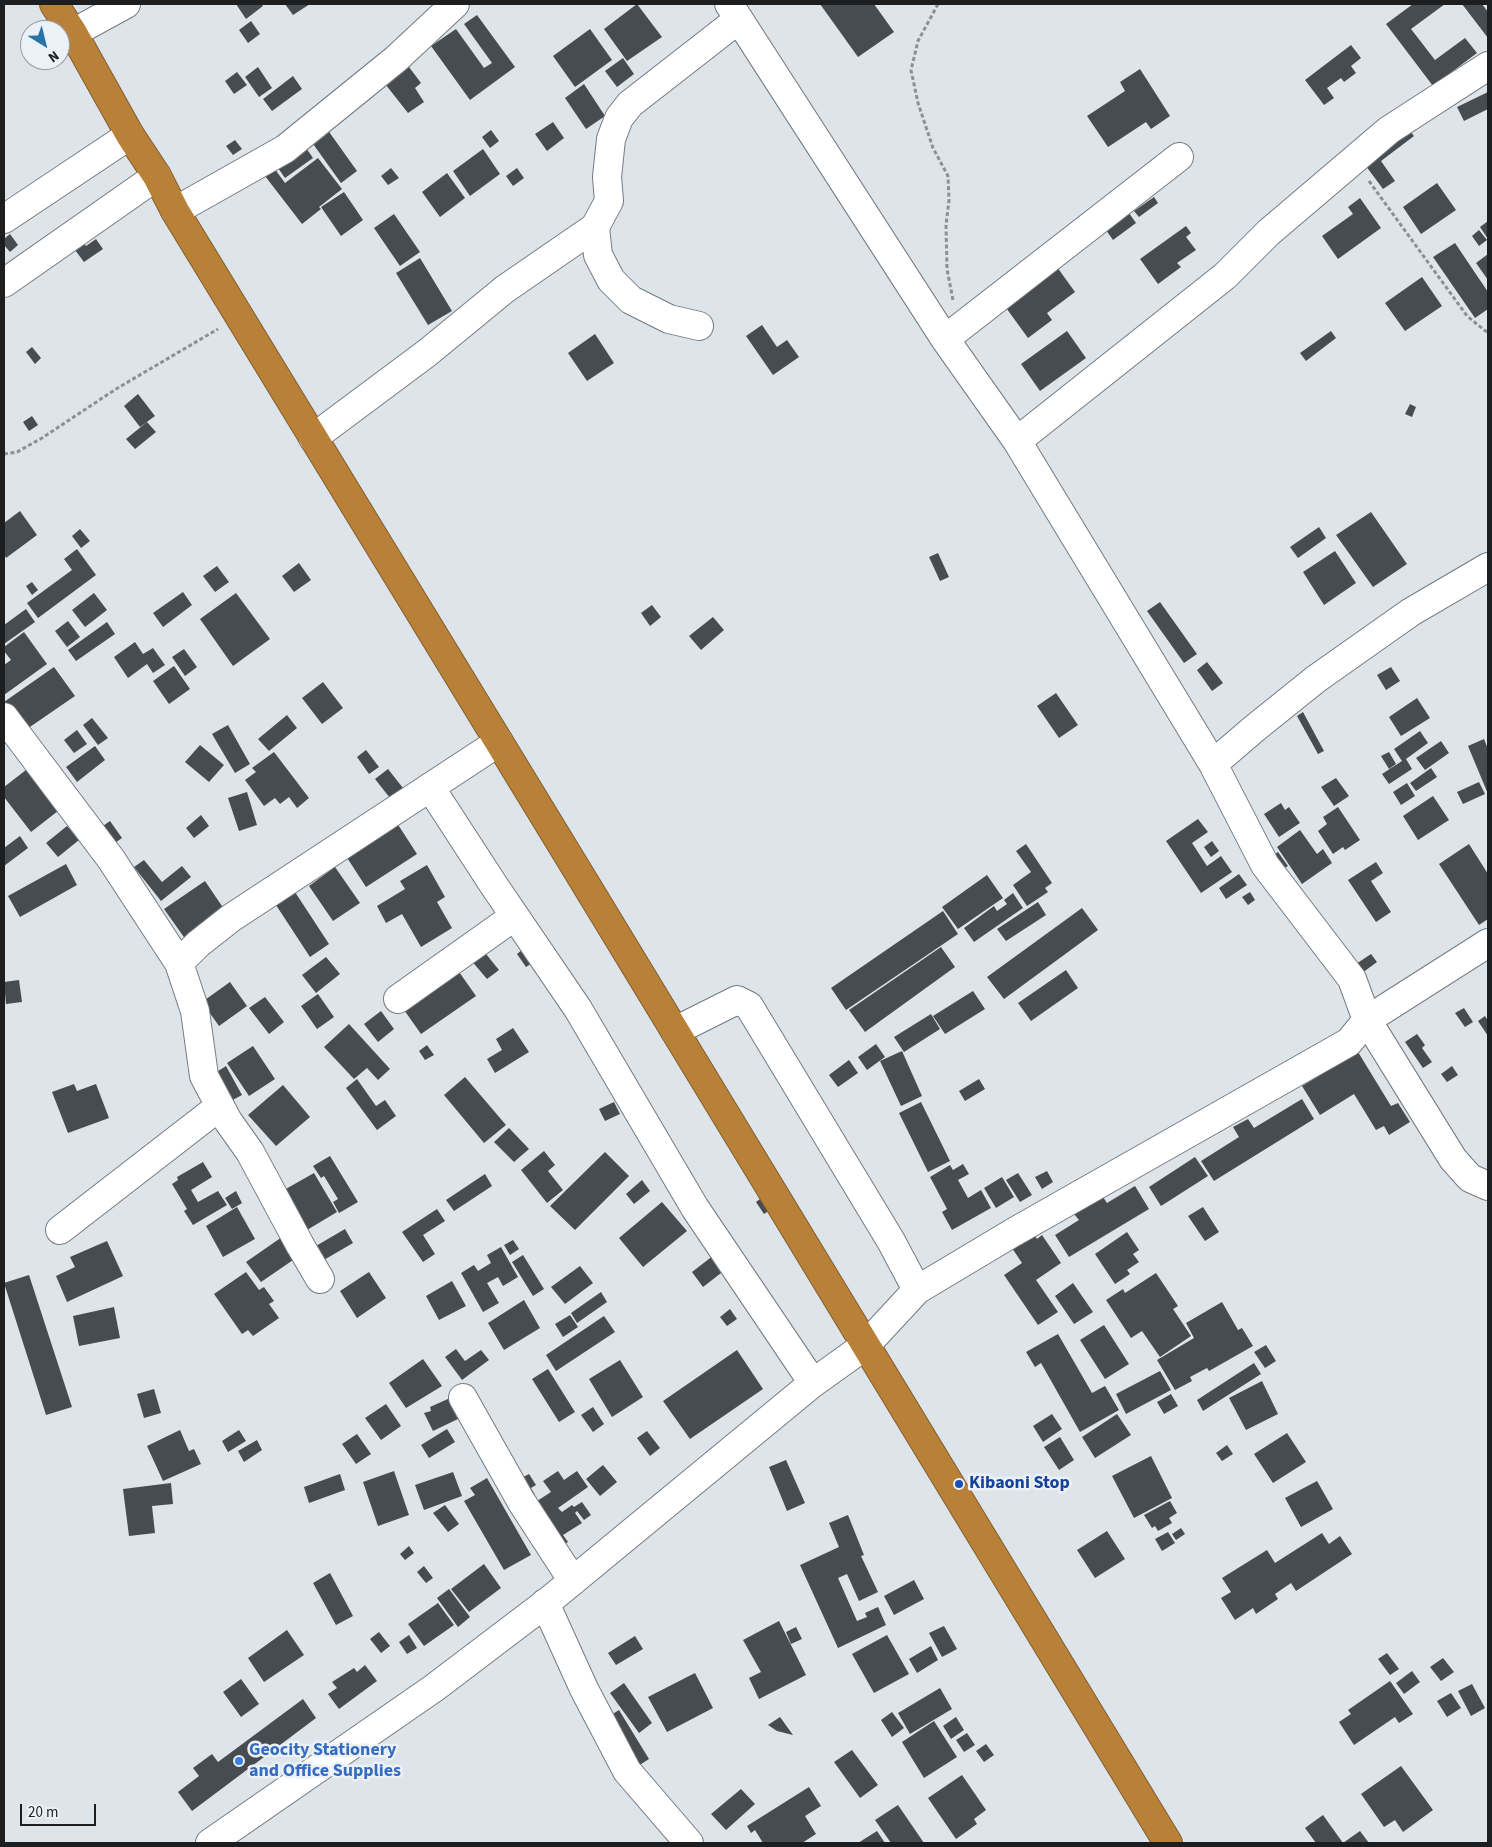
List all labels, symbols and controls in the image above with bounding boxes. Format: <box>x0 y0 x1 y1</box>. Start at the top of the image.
north arrow <box>20 20 70 70</box>
text: N <box>44 45 63 67</box>
place label: Kibaoni Stop <box>969 1473 1070 1495</box>
marker: Kibaoni Stop <box>953 1478 965 1490</box>
place label: Geocity Stationery and Office Supplies <box>249 1740 401 1782</box>
marker: Geocity Stationery and Office Supplies <box>233 1755 245 1767</box>
scale bar <box>22 1794 99 1826</box>
text: 20 m <box>28 1802 58 1823</box>

